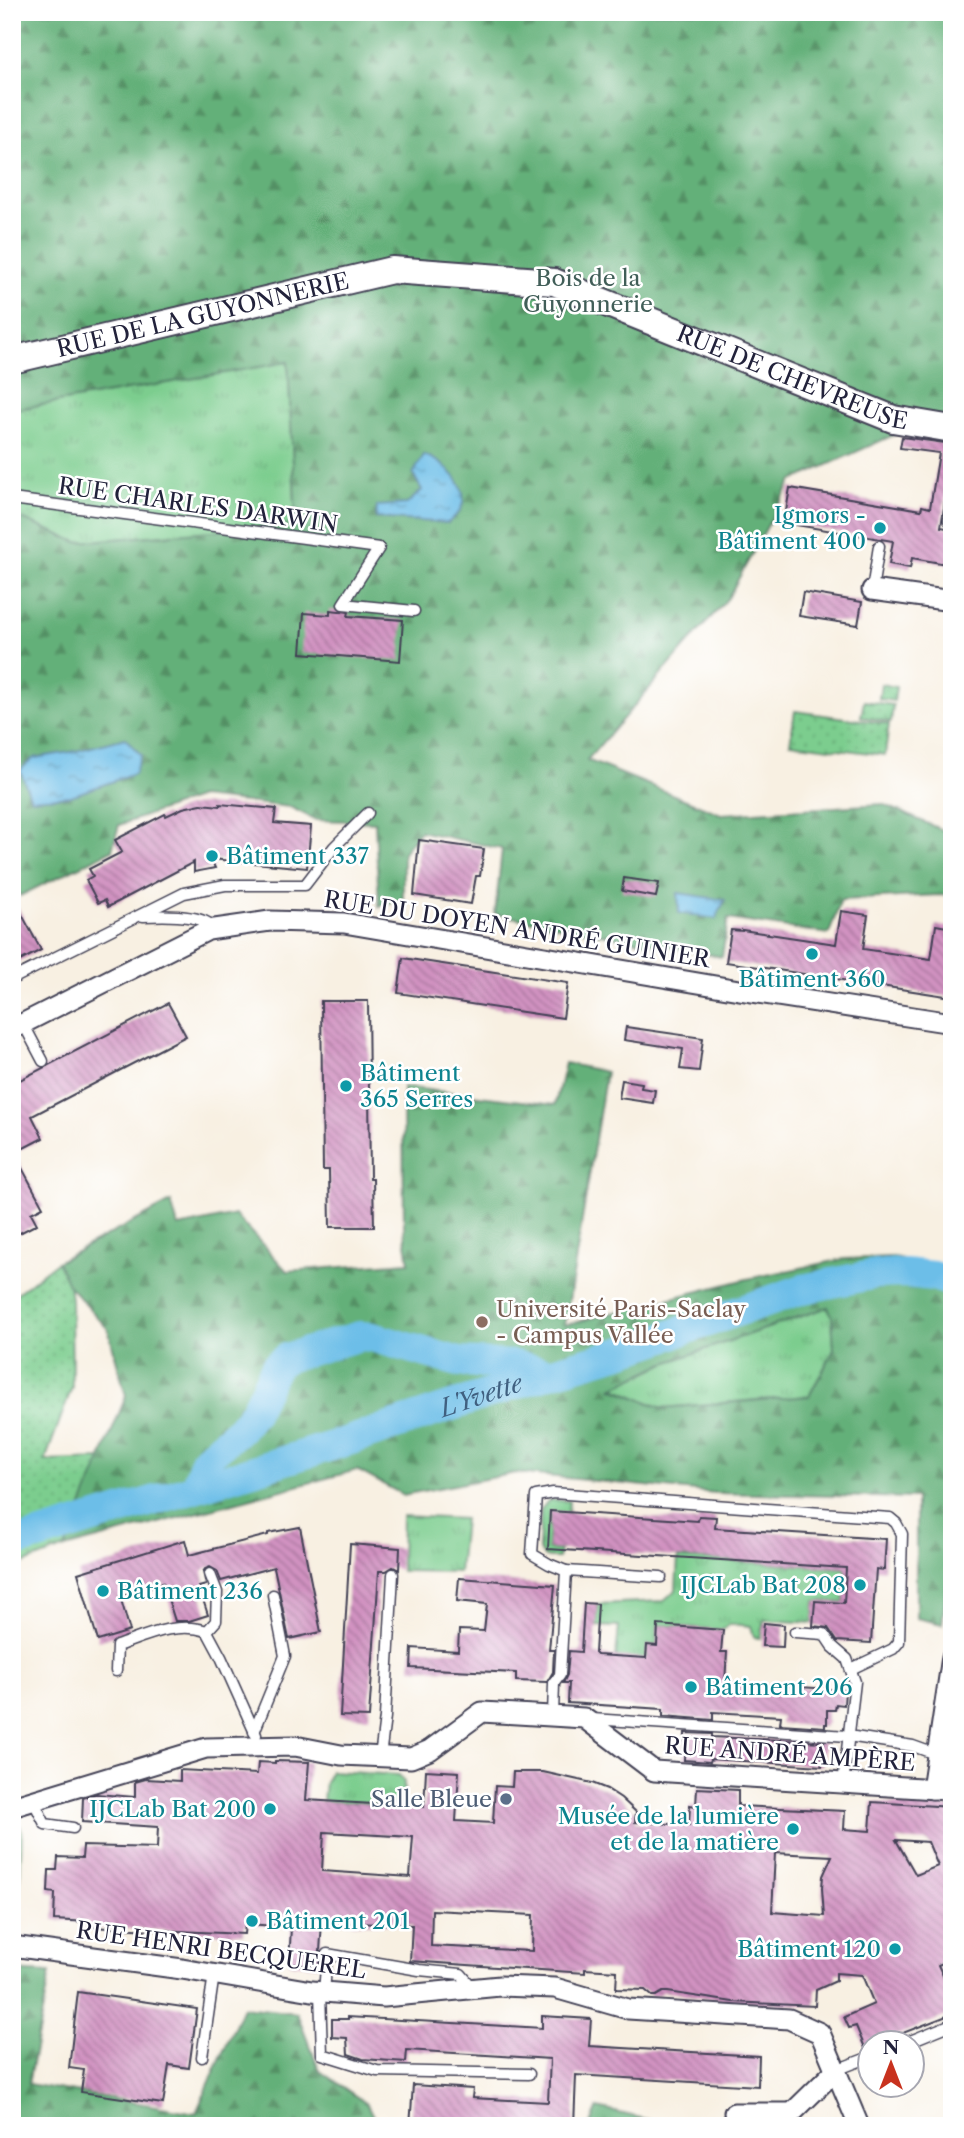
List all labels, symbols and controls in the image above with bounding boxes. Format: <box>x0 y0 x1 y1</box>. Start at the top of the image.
park label: Bois de la Guyonnerie <box>523 264 653 318</box>
street label: RUE DE LA GUYONNERIE <box>54 267 352 363</box>
street label: RUE DE CHEVREUSE <box>673 319 910 435</box>
street label: RUE CHARLES DARWIN <box>56 472 340 538</box>
place label: Igmors - Bâtiment 400 <box>717 501 866 555</box>
marker: Igmors - Bâtiment 400 <box>872 520 888 536</box>
place label: Bâtiment 337 <box>226 842 370 870</box>
marker: Bâtiment 337 <box>204 848 220 864</box>
street label: RUE DU DOYEN ANDRÉ GUINIER <box>322 885 713 974</box>
marker: Bâtiment 360 <box>804 946 820 962</box>
place label: Bâtiment 360 <box>739 965 886 993</box>
place label: Bâtiment 365 Serres <box>360 1059 473 1113</box>
marker: Bâtiment 365 Serres <box>338 1078 354 1094</box>
place label: Université Paris-Saclay - Campus Vallée <box>496 1295 746 1349</box>
marker: Université Paris-Saclay - Campus Vallée <box>474 1314 490 1330</box>
water label: L'Yvette <box>434 1368 527 1424</box>
place label: IJCLab Bat 208 <box>680 1571 846 1599</box>
place label: Bâtiment 236 <box>117 1577 263 1605</box>
marker: IJCLab Bat 208 <box>852 1577 868 1593</box>
marker: Bâtiment 236 <box>95 1583 111 1599</box>
place label: Bâtiment 206 <box>705 1673 853 1701</box>
marker: Bâtiment 206 <box>683 1679 699 1695</box>
street label: RUE ANDRÉ AMPÈRE <box>664 1731 916 1777</box>
place label: Salle Bleue <box>371 1785 492 1813</box>
marker: Salle Bleue <box>498 1791 514 1807</box>
place label: IJCLab Bat 200 <box>89 1795 256 1823</box>
marker: IJCLab Bat 200 <box>262 1801 278 1817</box>
place label: Musée de la lumière et de la matière <box>558 1802 779 1856</box>
marker: Musée de la lumière et de la matière <box>785 1821 801 1837</box>
place label: Bâtiment 201 <box>266 1907 410 1935</box>
marker: Bâtiment 201 <box>244 1913 260 1929</box>
street label: RUE HENRI BECQUEREL <box>74 1916 368 1984</box>
place label: Bâtiment 120 <box>737 1935 881 1963</box>
marker: Bâtiment 120 <box>887 1941 903 1957</box>
north arrow <box>856 2030 926 2100</box>
text: N <box>883 2036 899 2059</box>

